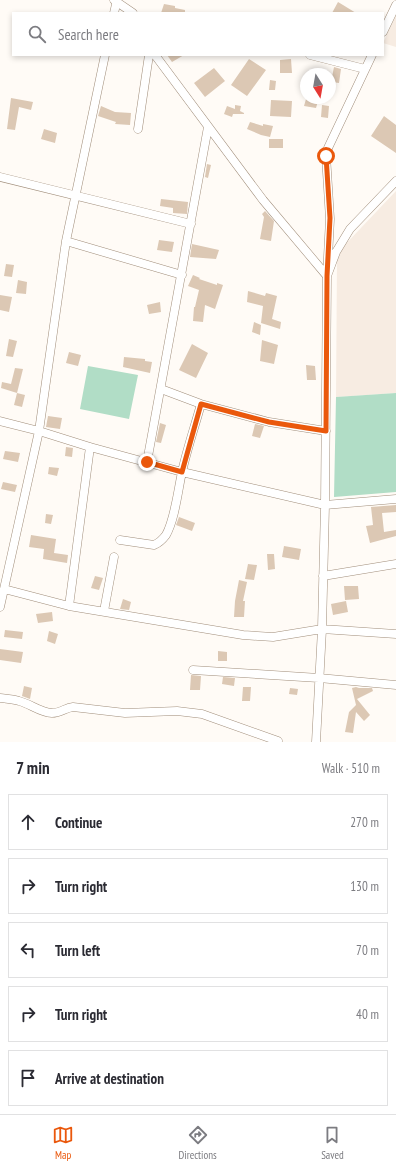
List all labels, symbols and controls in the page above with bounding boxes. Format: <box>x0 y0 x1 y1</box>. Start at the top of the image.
search box <box>12 12 384 56</box>
icon: search <box>26 23 48 45</box>
text: Search here <box>58 25 119 44</box>
north arrow <box>300 68 336 104</box>
route start <box>317 147 335 165</box>
route end <box>138 453 156 471</box>
text: 7 min <box>16 757 50 779</box>
text: Walk · 510 m <box>322 760 380 777</box>
icon: ahead <box>17 811 39 833</box>
text: Continue <box>55 813 102 832</box>
text: 270 m <box>350 814 379 831</box>
icon: right <box>17 875 39 897</box>
text: Turn right <box>55 877 107 896</box>
text: 130 m <box>350 878 379 895</box>
icon: left <box>17 939 39 961</box>
text: Turn left <box>55 941 100 960</box>
text: 70 m <box>356 942 379 959</box>
icon: right <box>17 1003 39 1025</box>
text: Turn right <box>55 1005 107 1024</box>
text: 40 m <box>356 1006 379 1023</box>
icon: arrive <box>17 1067 39 1089</box>
text: Arrive at destination <box>55 1069 164 1088</box>
tab: Map <box>52 1124 74 1162</box>
tab: Directions <box>179 1124 217 1162</box>
tab: Saved <box>321 1124 344 1162</box>

